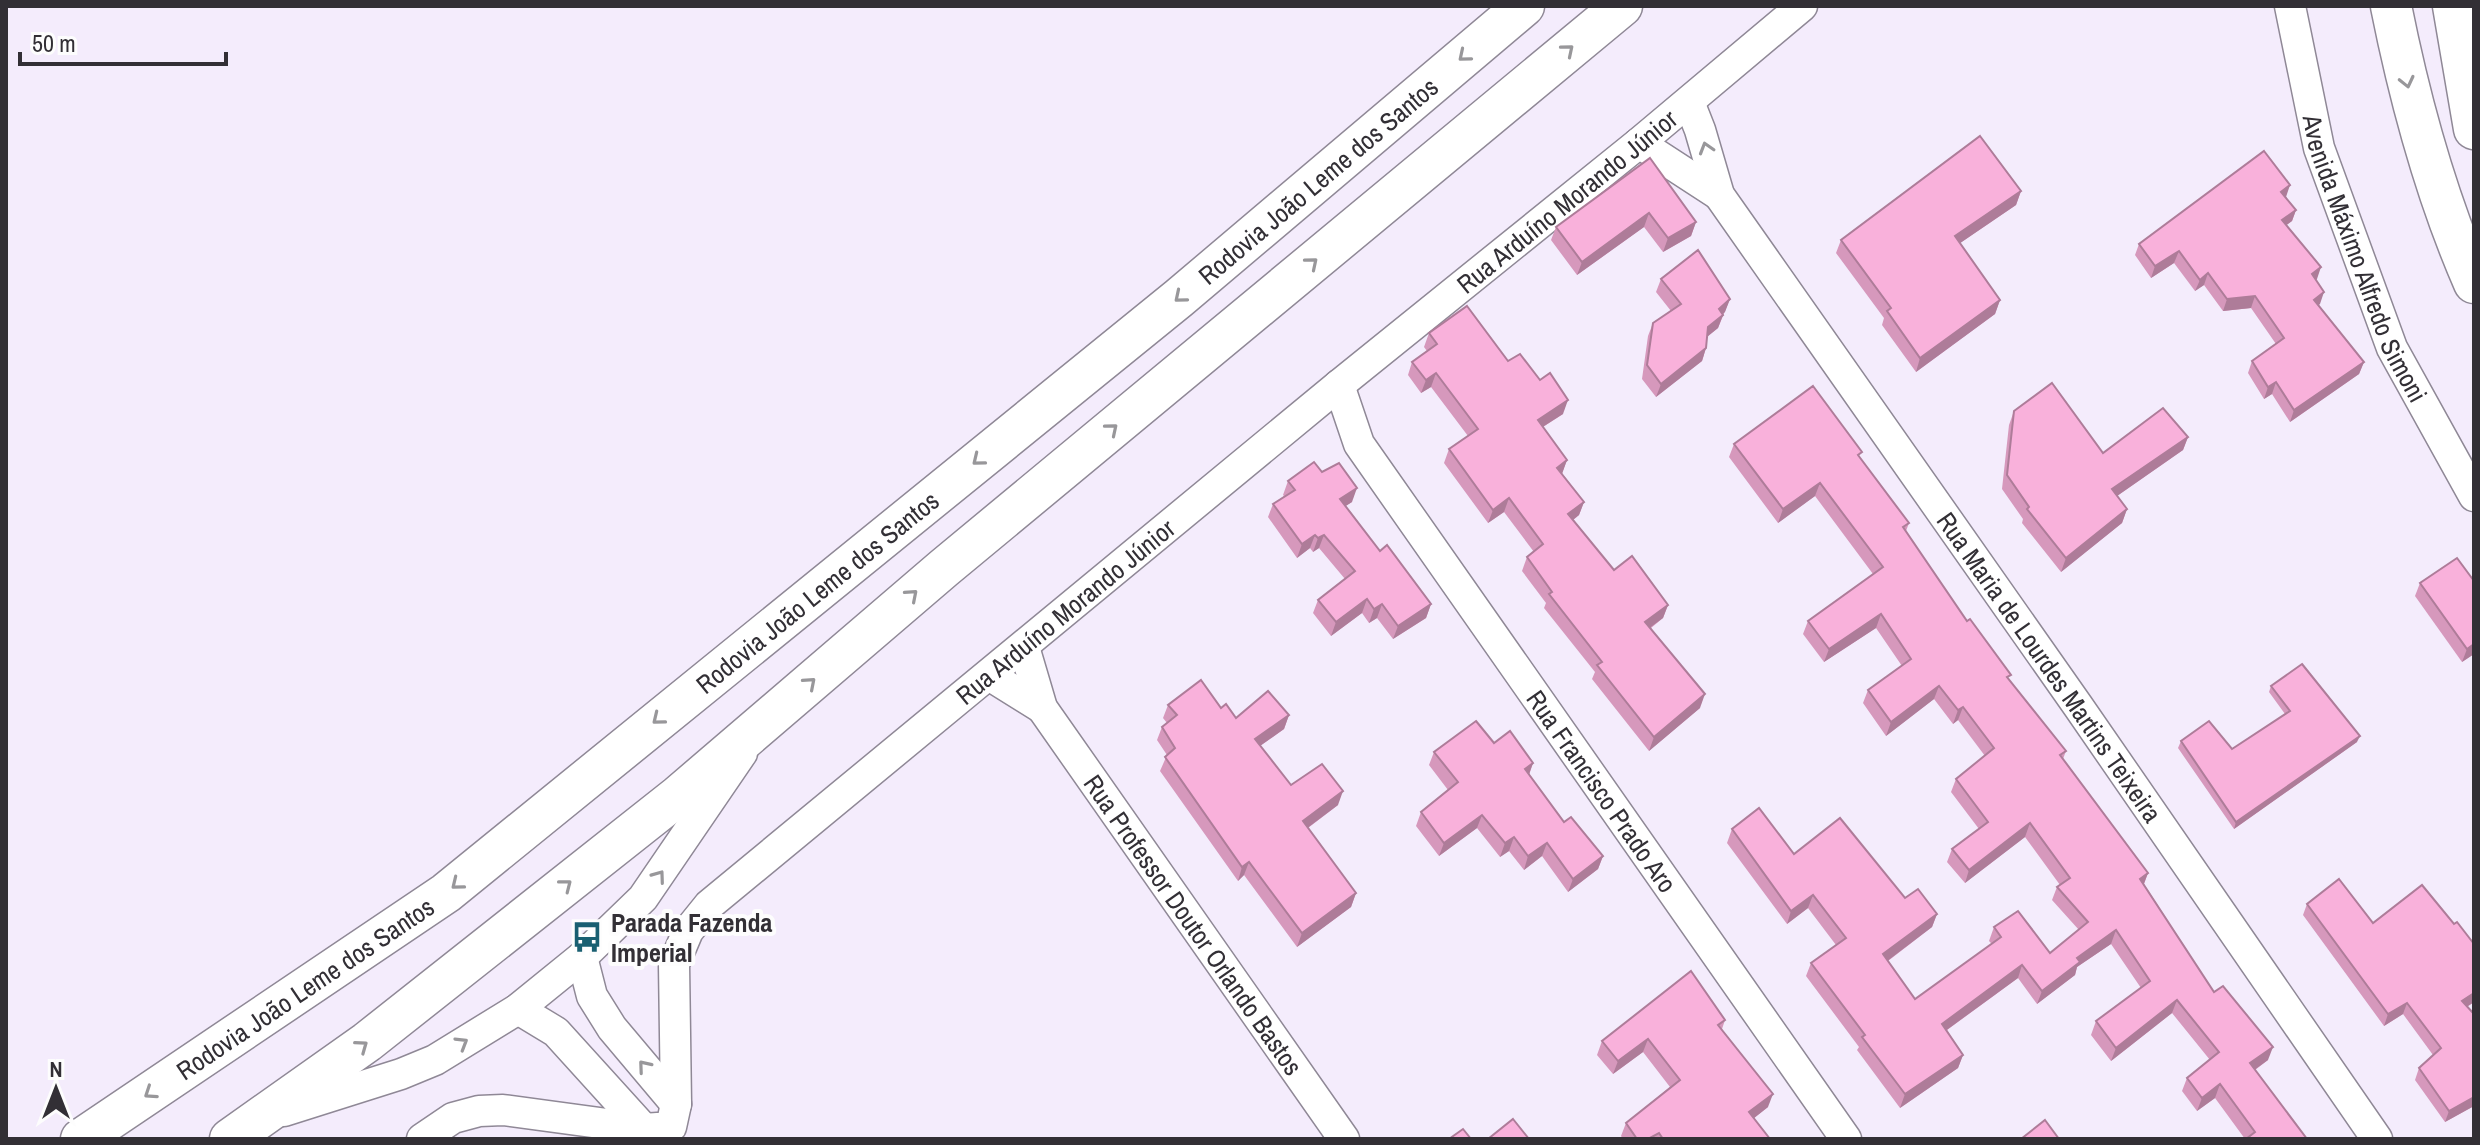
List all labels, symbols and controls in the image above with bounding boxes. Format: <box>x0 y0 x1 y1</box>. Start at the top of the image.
scale bar <box>20 16 226 66</box>
text: 50 m <box>32 27 76 59</box>
one-way arrow <box>1559 45 1573 60</box>
one-way arrow <box>1459 46 1474 61</box>
street label: Rodovia João Leme dos Santos <box>1191 69 1445 292</box>
one-way arrow <box>2398 75 2415 89</box>
street label: Rua Arduíno Morando Júnior <box>1449 101 1684 301</box>
street label: Avenida Máximo Alfredo Simoni <box>2295 110 2436 408</box>
one-way arrow <box>1699 141 1715 155</box>
one-way arrow <box>1302 258 1317 273</box>
one-way arrow <box>1175 287 1190 302</box>
one-way arrow <box>1102 424 1117 439</box>
one-way arrow <box>973 450 987 465</box>
street label: Rodovia João Leme dos Santos <box>688 483 946 701</box>
street label: Rua Maria de Lourdes Martins Teixeira <box>1929 505 2170 829</box>
street label: Rua Arduíno Morando Júnior <box>948 511 1182 712</box>
one-way arrow <box>903 591 917 605</box>
one-way arrow <box>800 678 815 693</box>
street label: Rua Francisco Prado Aro <box>1519 683 1685 899</box>
one-way arrow <box>653 709 667 724</box>
street label: Rua Professor Doutor Orlando Bastos <box>1076 767 1311 1082</box>
one-way arrow <box>649 870 664 884</box>
one-way arrow <box>452 874 467 889</box>
one-way arrow <box>557 880 572 894</box>
street label: Rodovia João Leme dos Santos <box>169 889 441 1087</box>
place label: Parada Fazenda Imperial <box>611 905 772 970</box>
bus stop icon: Parada Fazenda Imperial <box>570 920 604 954</box>
one-way arrow <box>453 1037 468 1053</box>
one-way arrow <box>354 1041 368 1055</box>
north arrow <box>16 1049 96 1129</box>
text: N <box>49 1054 63 1084</box>
one-way arrow <box>639 1060 654 1075</box>
one-way arrow <box>145 1083 159 1098</box>

